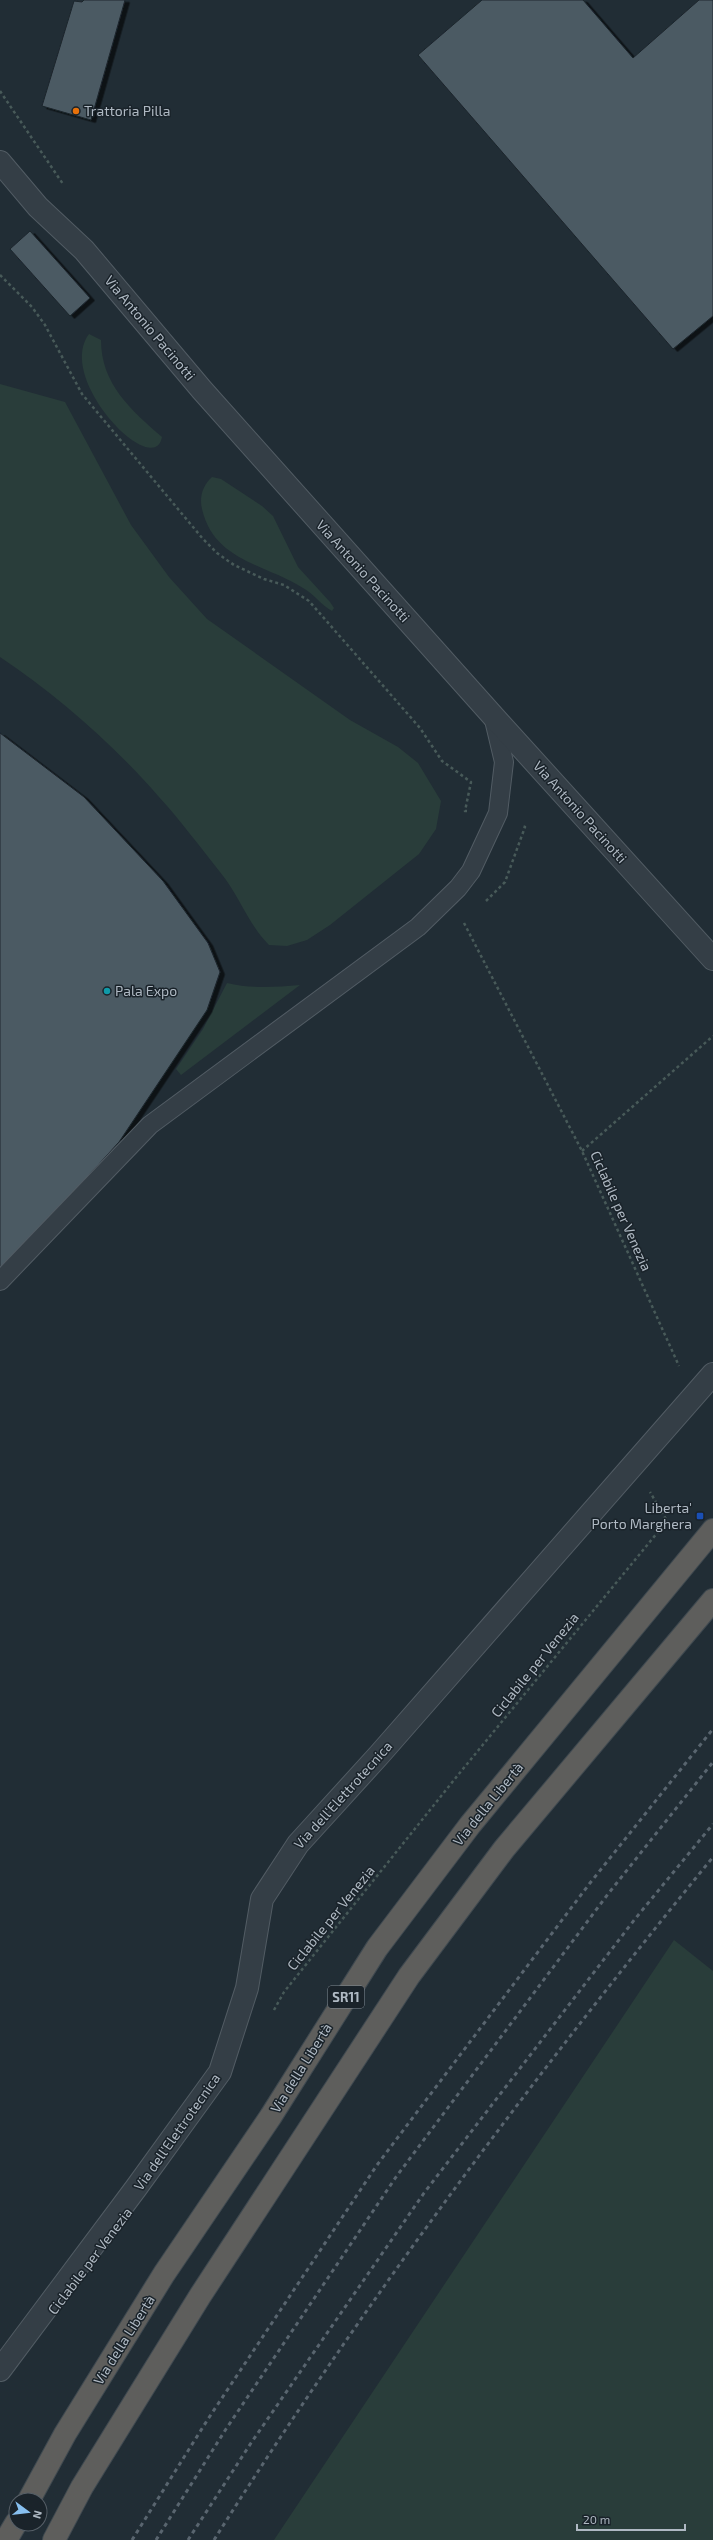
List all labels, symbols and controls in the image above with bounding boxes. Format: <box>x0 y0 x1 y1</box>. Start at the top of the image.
place label: Trattoria Pilla <box>84 102 170 119</box>
marker: Trattoria Pilla <box>71 106 81 116</box>
street label: Via Antonio Pacinotti <box>102 272 199 384</box>
street label: Via Antonio Pacinotti <box>313 516 414 625</box>
street label: Via Antonio Pacinotti <box>530 757 631 866</box>
place label: Pala Expo <box>115 982 177 999</box>
marker: Pala Expo <box>102 986 112 996</box>
street label: Ciclabile per Venezia <box>587 1148 656 1273</box>
place label: Liberta' Porto Marghera <box>592 1499 692 1532</box>
marker: Liberta' Porto Marghera <box>695 1511 705 1521</box>
street label: Ciclabile per Venezia <box>487 1609 582 1720</box>
street label: Via dell'Elettrotecnica <box>290 1737 395 1852</box>
street label: Via della Libertà <box>449 1759 526 1849</box>
street label: Ciclabile per Venezia <box>283 1862 378 1973</box>
road number: SR11 <box>328 1986 364 2008</box>
street label: Via della Libertà <box>266 2020 335 2116</box>
street label: Via dell'Elettrotecnica <box>130 2070 223 2193</box>
street label: Ciclabile per Venezia <box>44 2204 135 2318</box>
street label: Via della Libertà <box>89 2292 158 2388</box>
north arrow <box>8 2492 48 2532</box>
scale bar <box>577 2506 685 2532</box>
text: N <box>31 2509 45 2520</box>
text: 20 m <box>583 2512 610 2526</box>

